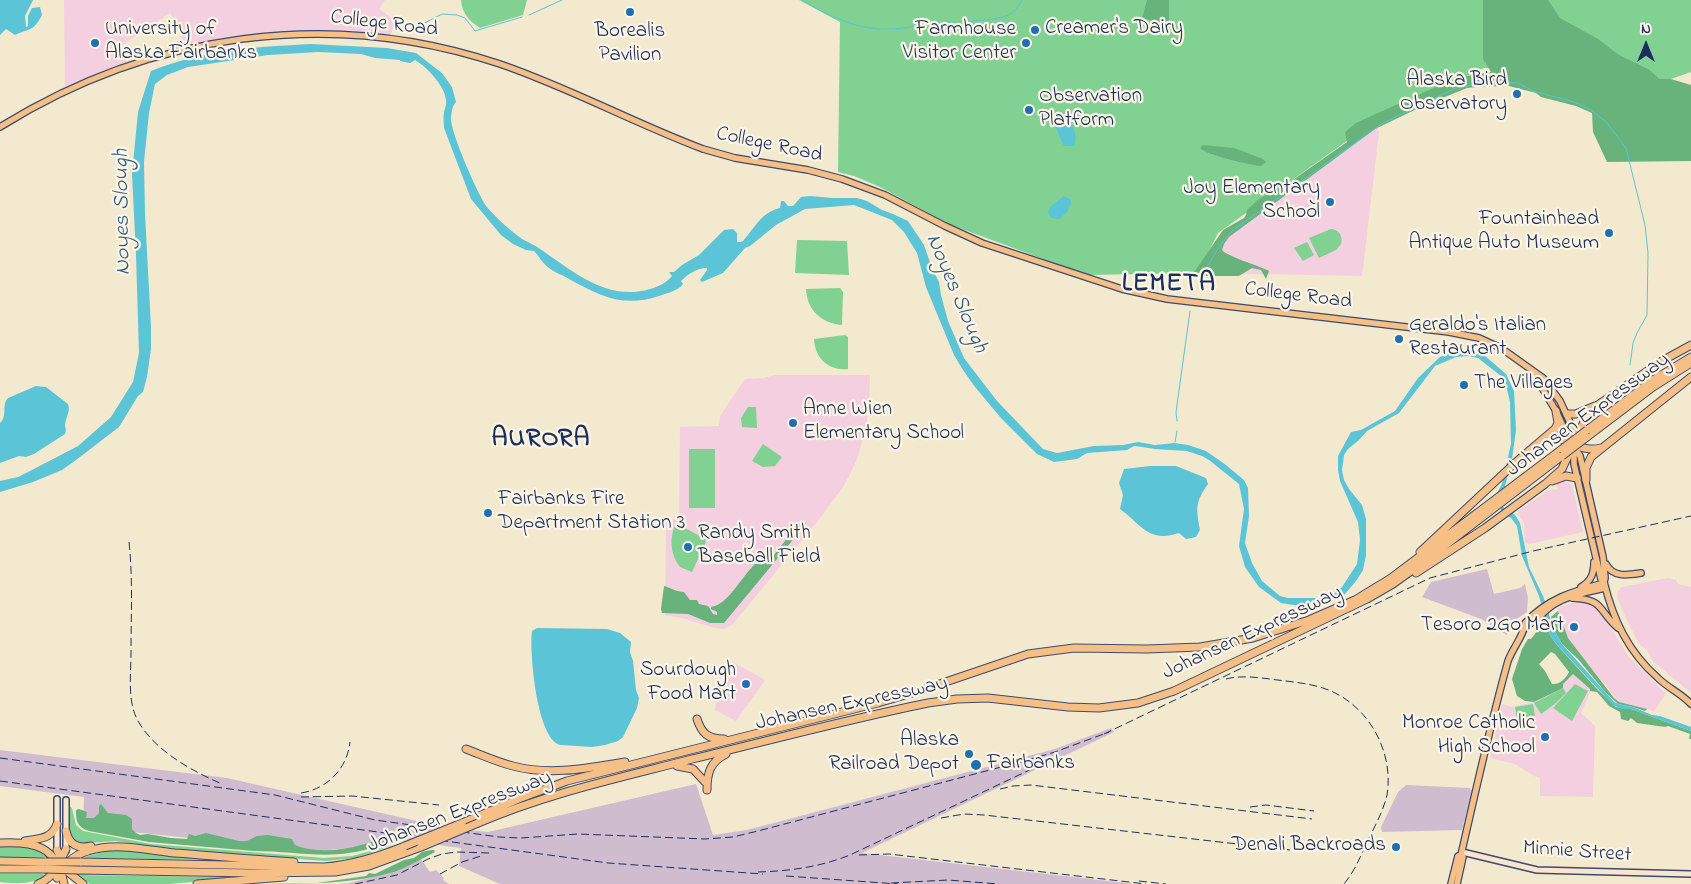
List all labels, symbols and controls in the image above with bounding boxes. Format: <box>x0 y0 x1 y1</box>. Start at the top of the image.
street label: College Road <box>329 6 439 44</box>
marker: Borealis Pavilion <box>624 6 636 18</box>
place label: Creamer's Dairy <box>1045 17 1183 43</box>
place label: University of Alaska Fairbanks <box>105 18 257 68</box>
place label: Farmhouse Visitor Center <box>903 18 1016 68</box>
text: N <box>1641 19 1651 40</box>
place label: Borealis Pavilion <box>595 20 665 70</box>
north arrow <box>1621 20 1671 70</box>
marker: Creamer's Dairy <box>1029 24 1041 36</box>
marker: University of Alaska Fairbanks <box>89 37 101 49</box>
marker: Farmhouse Visitor Center <box>1020 37 1032 49</box>
place label: Alaska Bird Observatory <box>1400 69 1507 119</box>
place label: Observation Platform <box>1039 85 1142 135</box>
marker: Alaska Bird Observatory <box>1511 88 1523 100</box>
marker: Observation Platform <box>1023 104 1035 116</box>
street label: College Road <box>714 122 824 170</box>
water label: Noyes Slough <box>110 149 138 275</box>
place label: Joy Elementary School <box>1184 177 1320 227</box>
marker: Joy Elementary School <box>1324 196 1336 208</box>
place label: Fountainhead Antique Auto Museum <box>1408 208 1599 258</box>
marker: Fountainhead Antique Auto Museum <box>1603 227 1615 239</box>
water label: Noyes Slough <box>918 231 992 357</box>
district label: LEMETA <box>1121 270 1217 302</box>
street label: College Road <box>1243 278 1353 316</box>
place label: Geraldo's Italian Restaurant <box>1409 314 1546 364</box>
marker: Geraldo's Italian Restaurant <box>1393 333 1405 345</box>
street label: Johansen Expressway <box>1502 348 1676 484</box>
place label: The Villages <box>1474 372 1573 398</box>
marker: The Villages <box>1458 379 1470 391</box>
place label: Anne Wien Elementary School <box>803 398 964 448</box>
marker: Anne Wien Elementary School <box>787 417 799 429</box>
district label: AURORA <box>491 425 591 457</box>
place label: Fairbanks Fire Department Station 3 <box>498 488 685 538</box>
marker: Fairbanks Fire Department Station 3 <box>482 507 494 519</box>
place label: Randy Smith Baseball Field <box>698 522 820 572</box>
marker: Randy Smith Baseball Field <box>682 541 694 553</box>
street label: Johansen Expressway <box>1159 581 1347 687</box>
place label: Tesoro 2Go Mart <box>1421 614 1564 640</box>
marker: Tesoro 2Go Mart <box>1568 621 1580 633</box>
place label: Sourdough Food Mart <box>640 659 736 709</box>
street label: Johansen Expressway <box>754 672 950 738</box>
marker: Sourdough Food Mart <box>740 678 752 690</box>
place label: Monroe Catholic High School <box>1402 712 1535 762</box>
place label: Alaska Railroad Depot <box>829 729 959 779</box>
marker: Monroe Catholic High School <box>1539 731 1551 743</box>
marker: Alaska Railroad Depot <box>963 748 975 760</box>
place label: Fairbanks <box>987 752 1075 778</box>
marker: Fairbanks <box>969 758 983 772</box>
street label: Johansen Expressway <box>364 766 556 860</box>
place label: Denali Backroads <box>1232 834 1386 860</box>
street label: Minnie Street <box>1522 837 1632 869</box>
marker: Denali Backroads <box>1390 841 1402 853</box>

